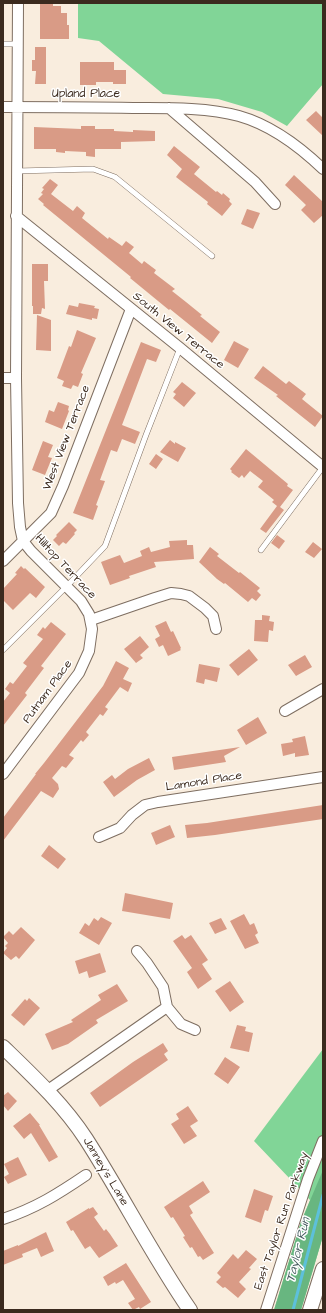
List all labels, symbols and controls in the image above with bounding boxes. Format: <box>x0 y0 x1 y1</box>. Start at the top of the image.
street label: Upland Place <box>52 87 120 101</box>
street label: South View Terrace <box>129 290 227 372</box>
street label: West View Terrace <box>40 384 94 492</box>
street label: Hilltop Terrace <box>31 532 99 602</box>
street label: Putnam Place <box>20 658 76 726</box>
street label: Lamond Place <box>165 769 243 795</box>
street label: Janney's Lane <box>79 1135 131 1209</box>
street label: East Taylor Run Parkway <box>252 1150 312 1292</box>
water label: Taylor Run <box>283 1216 315 1284</box>

